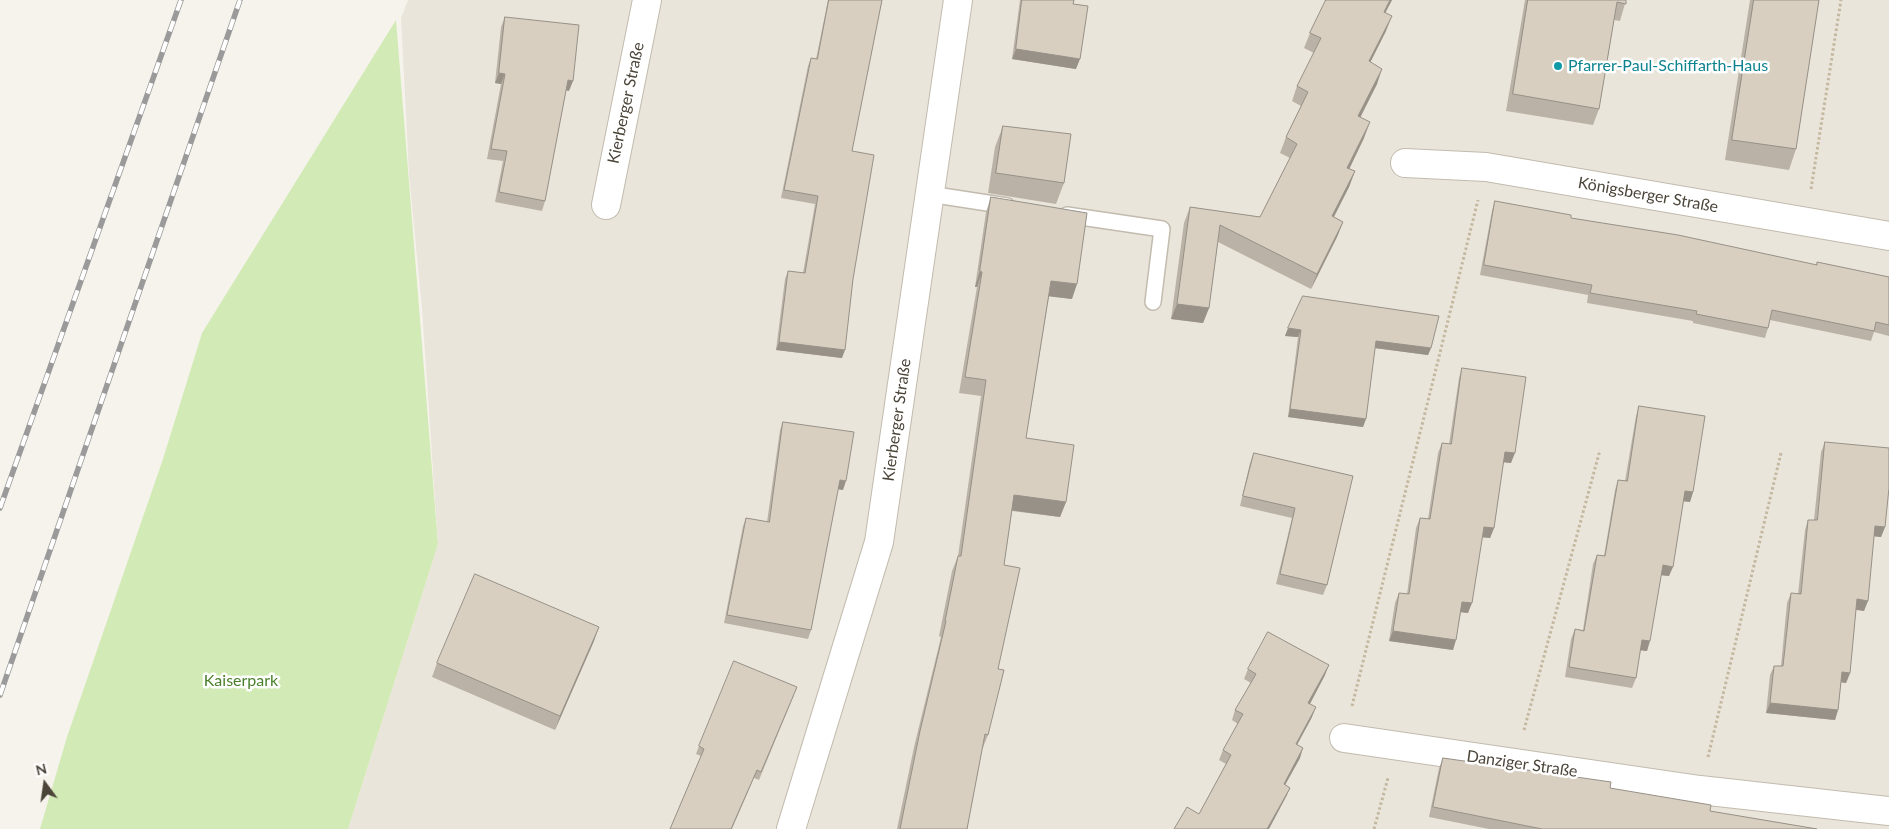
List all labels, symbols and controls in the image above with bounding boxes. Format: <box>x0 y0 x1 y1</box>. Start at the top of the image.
street label: Kierberger Straße <box>604 40 648 166</box>
place label: Pfarrer-Paul-Schiffarth-Haus <box>1568 56 1768 76</box>
marker: Pfarrer-Paul-Schiffarth-Haus <box>1552 60 1564 72</box>
street label: Königsberger Straße <box>1576 173 1720 217</box>
street label: Kierberger Straße <box>879 357 915 483</box>
park label: Kaiserpark <box>204 671 278 691</box>
street label: Danziger Straße <box>1465 747 1579 781</box>
north arrow <box>20 759 70 809</box>
text: N <box>34 759 49 779</box>

